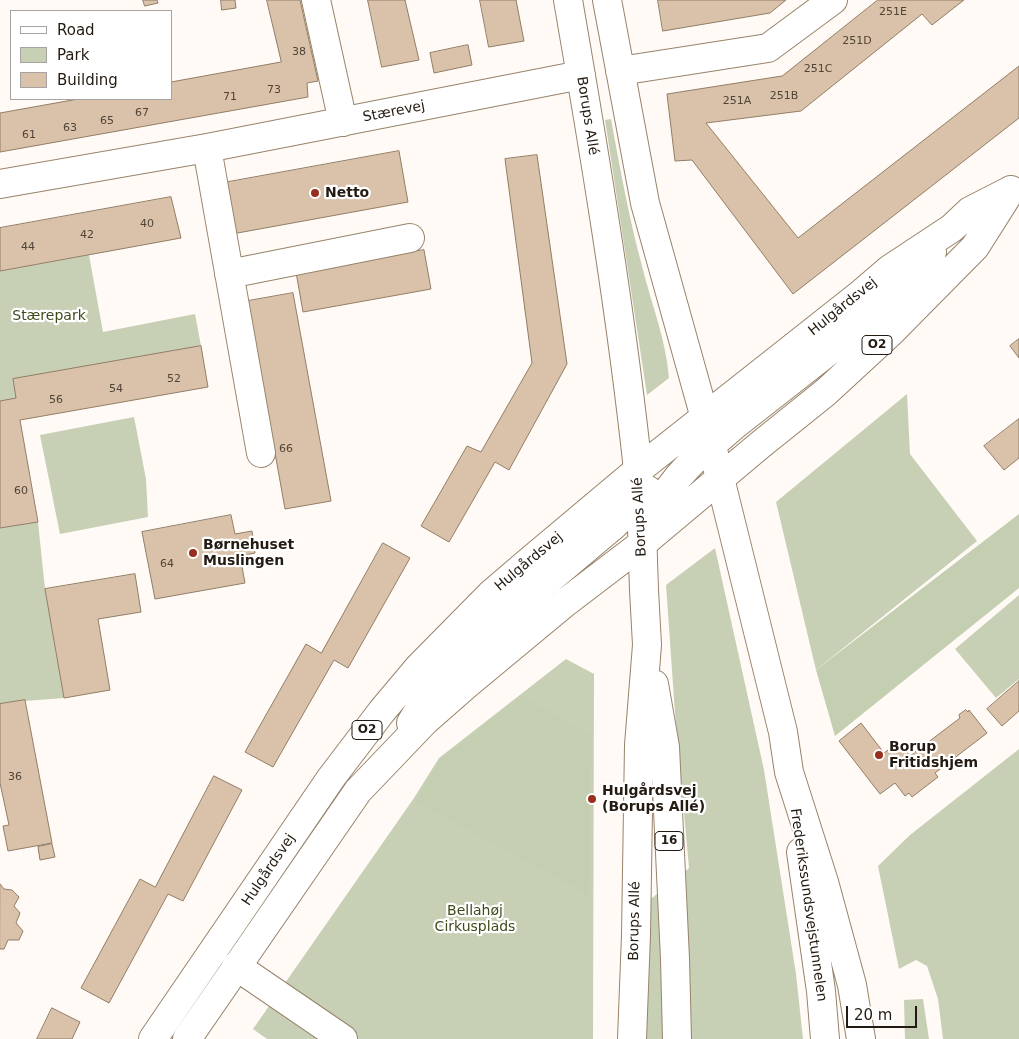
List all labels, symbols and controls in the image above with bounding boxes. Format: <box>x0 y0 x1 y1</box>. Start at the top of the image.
house number: 251E <box>879 5 907 19</box>
legend <box>10 10 172 100</box>
text: Road <box>57 21 95 39</box>
house number: 251D <box>842 34 872 48</box>
house number: 38 <box>292 45 306 59</box>
text: Park <box>57 46 89 64</box>
house number: 251C <box>804 62 832 76</box>
text: Building <box>57 71 118 89</box>
street label: Borups Allé <box>572 75 602 157</box>
house number: 73 <box>267 83 281 97</box>
house number: 251B <box>770 89 798 103</box>
house number: 71 <box>223 90 237 104</box>
house number: 251A <box>723 94 751 108</box>
street label: Stærevej <box>361 98 427 126</box>
house number: 67 <box>135 106 149 120</box>
house number: 65 <box>100 114 114 128</box>
house number: 63 <box>63 121 77 135</box>
house number: 61 <box>22 128 36 142</box>
place label: Netto <box>325 185 369 201</box>
marker: Netto <box>309 187 321 199</box>
house number: 40 <box>140 217 154 231</box>
house number: 42 <box>80 228 94 242</box>
house number: 44 <box>21 240 35 254</box>
street label: Hulgårdsvej <box>805 274 881 340</box>
park label: Stærepark <box>12 308 86 324</box>
road number: O2 <box>862 336 892 354</box>
house number: 52 <box>167 372 181 386</box>
house number: 54 <box>109 382 123 396</box>
house number: 56 <box>49 393 63 407</box>
house number: 66 <box>279 442 293 456</box>
street label: Borups Allé <box>630 477 650 557</box>
house number: 60 <box>14 484 28 498</box>
street label: Hulgårdsvej <box>492 529 566 595</box>
place label: Børnehuset Muslingen <box>203 537 294 570</box>
marker: Børnehuset Muslingen <box>187 547 199 559</box>
house number: 64 <box>160 557 174 571</box>
road number: O2 <box>352 720 382 740</box>
place label: Borup Fritidshjem <box>889 739 978 772</box>
marker: Borup Fritidshjem <box>873 749 885 761</box>
house number: 36 <box>8 770 22 784</box>
place label: Hulgårdsvej (Borups Allé) <box>602 783 705 816</box>
marker: Hulgårdsvej (Borups Allé) <box>586 793 598 805</box>
street label: Frederikssundsvejstunnelen <box>786 807 830 1003</box>
street label: Hulgårdsvej <box>239 831 299 909</box>
road number: 16 <box>655 831 683 850</box>
street label: Borups Allé <box>626 881 644 961</box>
park label: Bellahøj Cirkusplads <box>435 903 515 936</box>
scale bar <box>849 996 920 1028</box>
text: 20 m <box>854 1006 892 1024</box>

